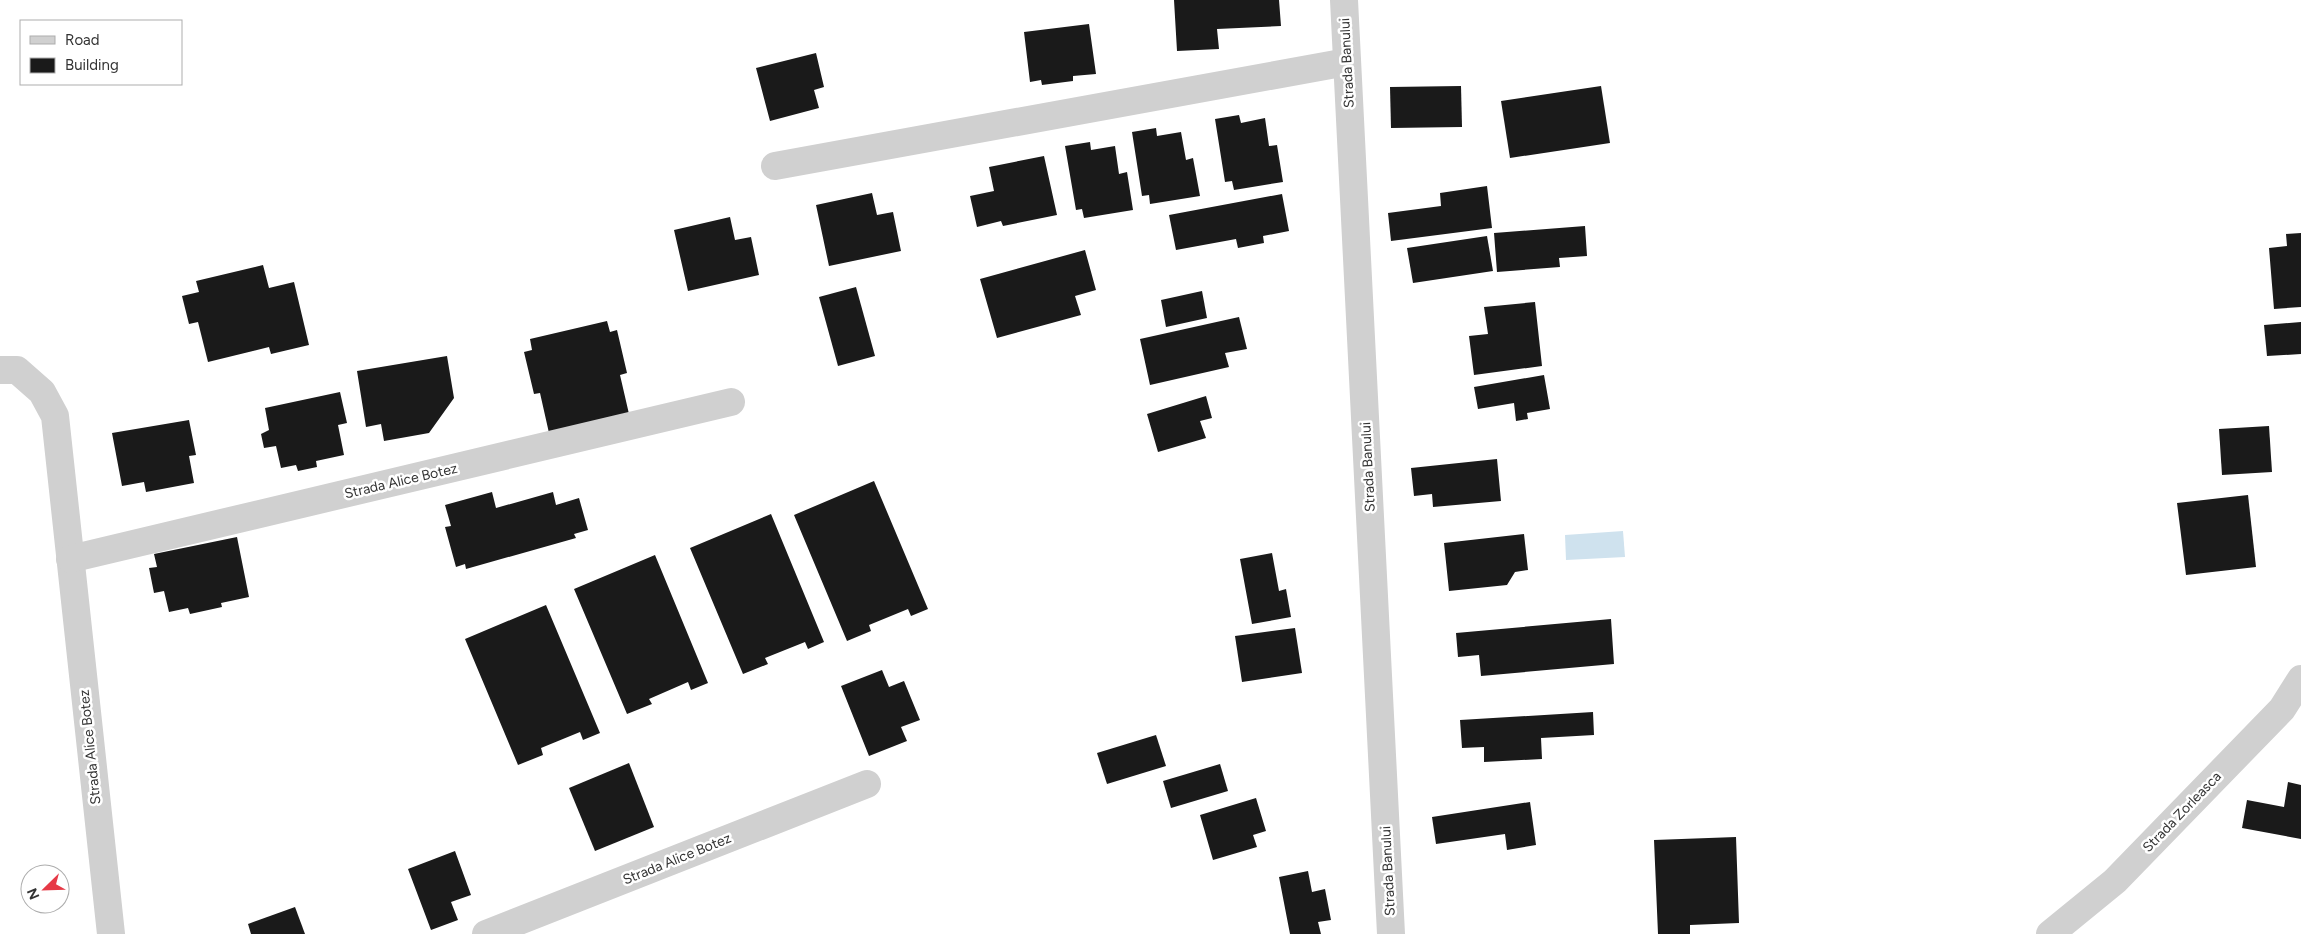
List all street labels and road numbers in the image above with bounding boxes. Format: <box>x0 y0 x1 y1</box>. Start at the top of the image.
street label: Strada Banului <box>1336 18 1358 108</box>
street label: Strada Banului <box>1357 422 1379 512</box>
street label: Strada Alice Botez <box>343 460 459 502</box>
street label: Strada Alice Botez <box>75 689 104 805</box>
street label: Strada Zorleasca <box>2139 768 2225 856</box>
street label: Strada Banului <box>1377 826 1399 916</box>
street label: Strada Alice Botez <box>620 829 734 889</box>

